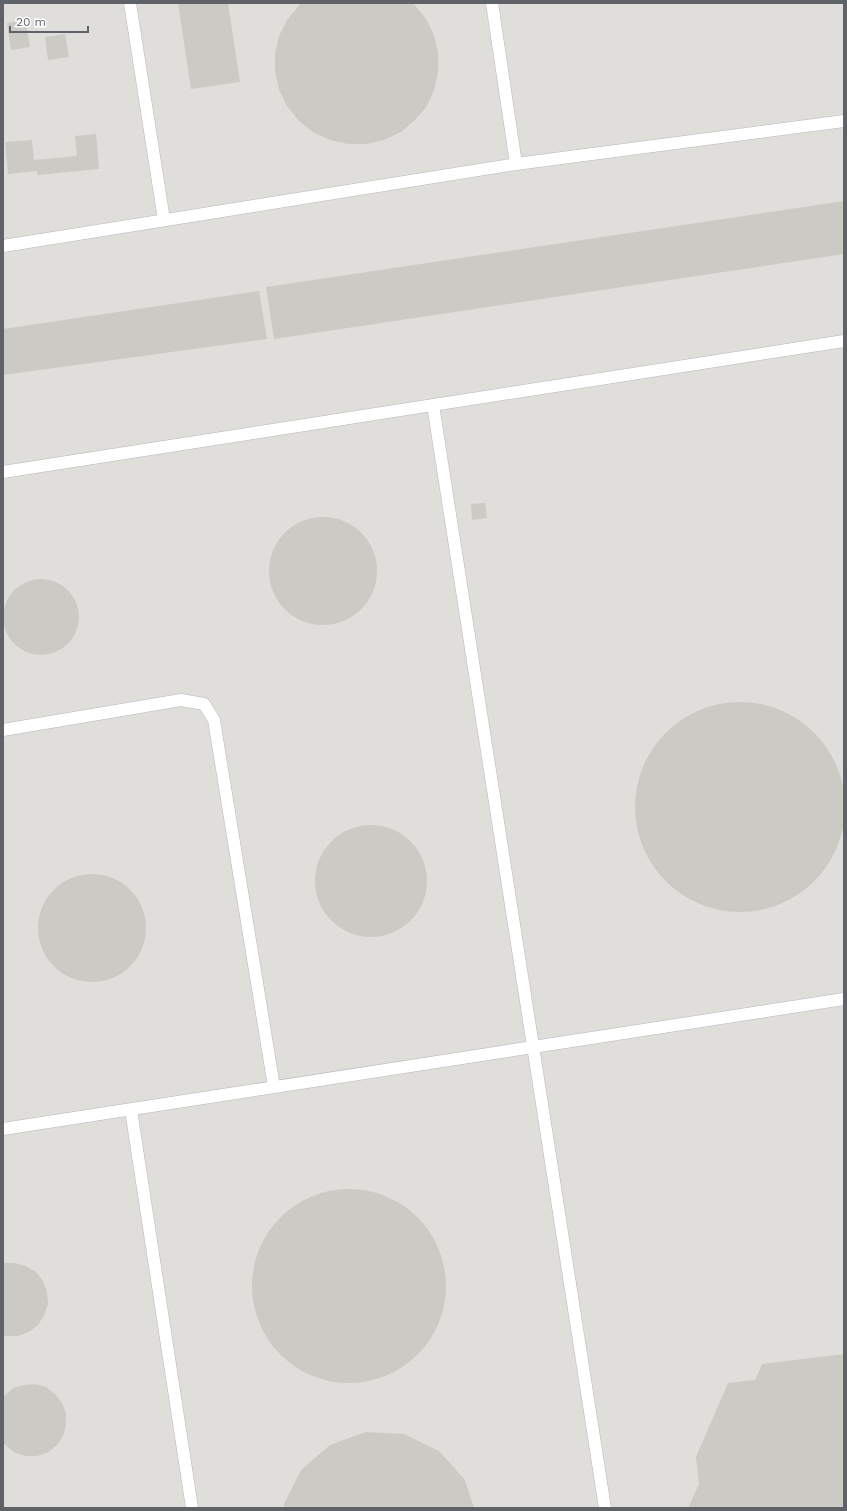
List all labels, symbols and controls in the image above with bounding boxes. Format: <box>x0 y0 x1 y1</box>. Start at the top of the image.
scale bar <box>10 8 88 34</box>
text: 20 m <box>16 15 46 29</box>

